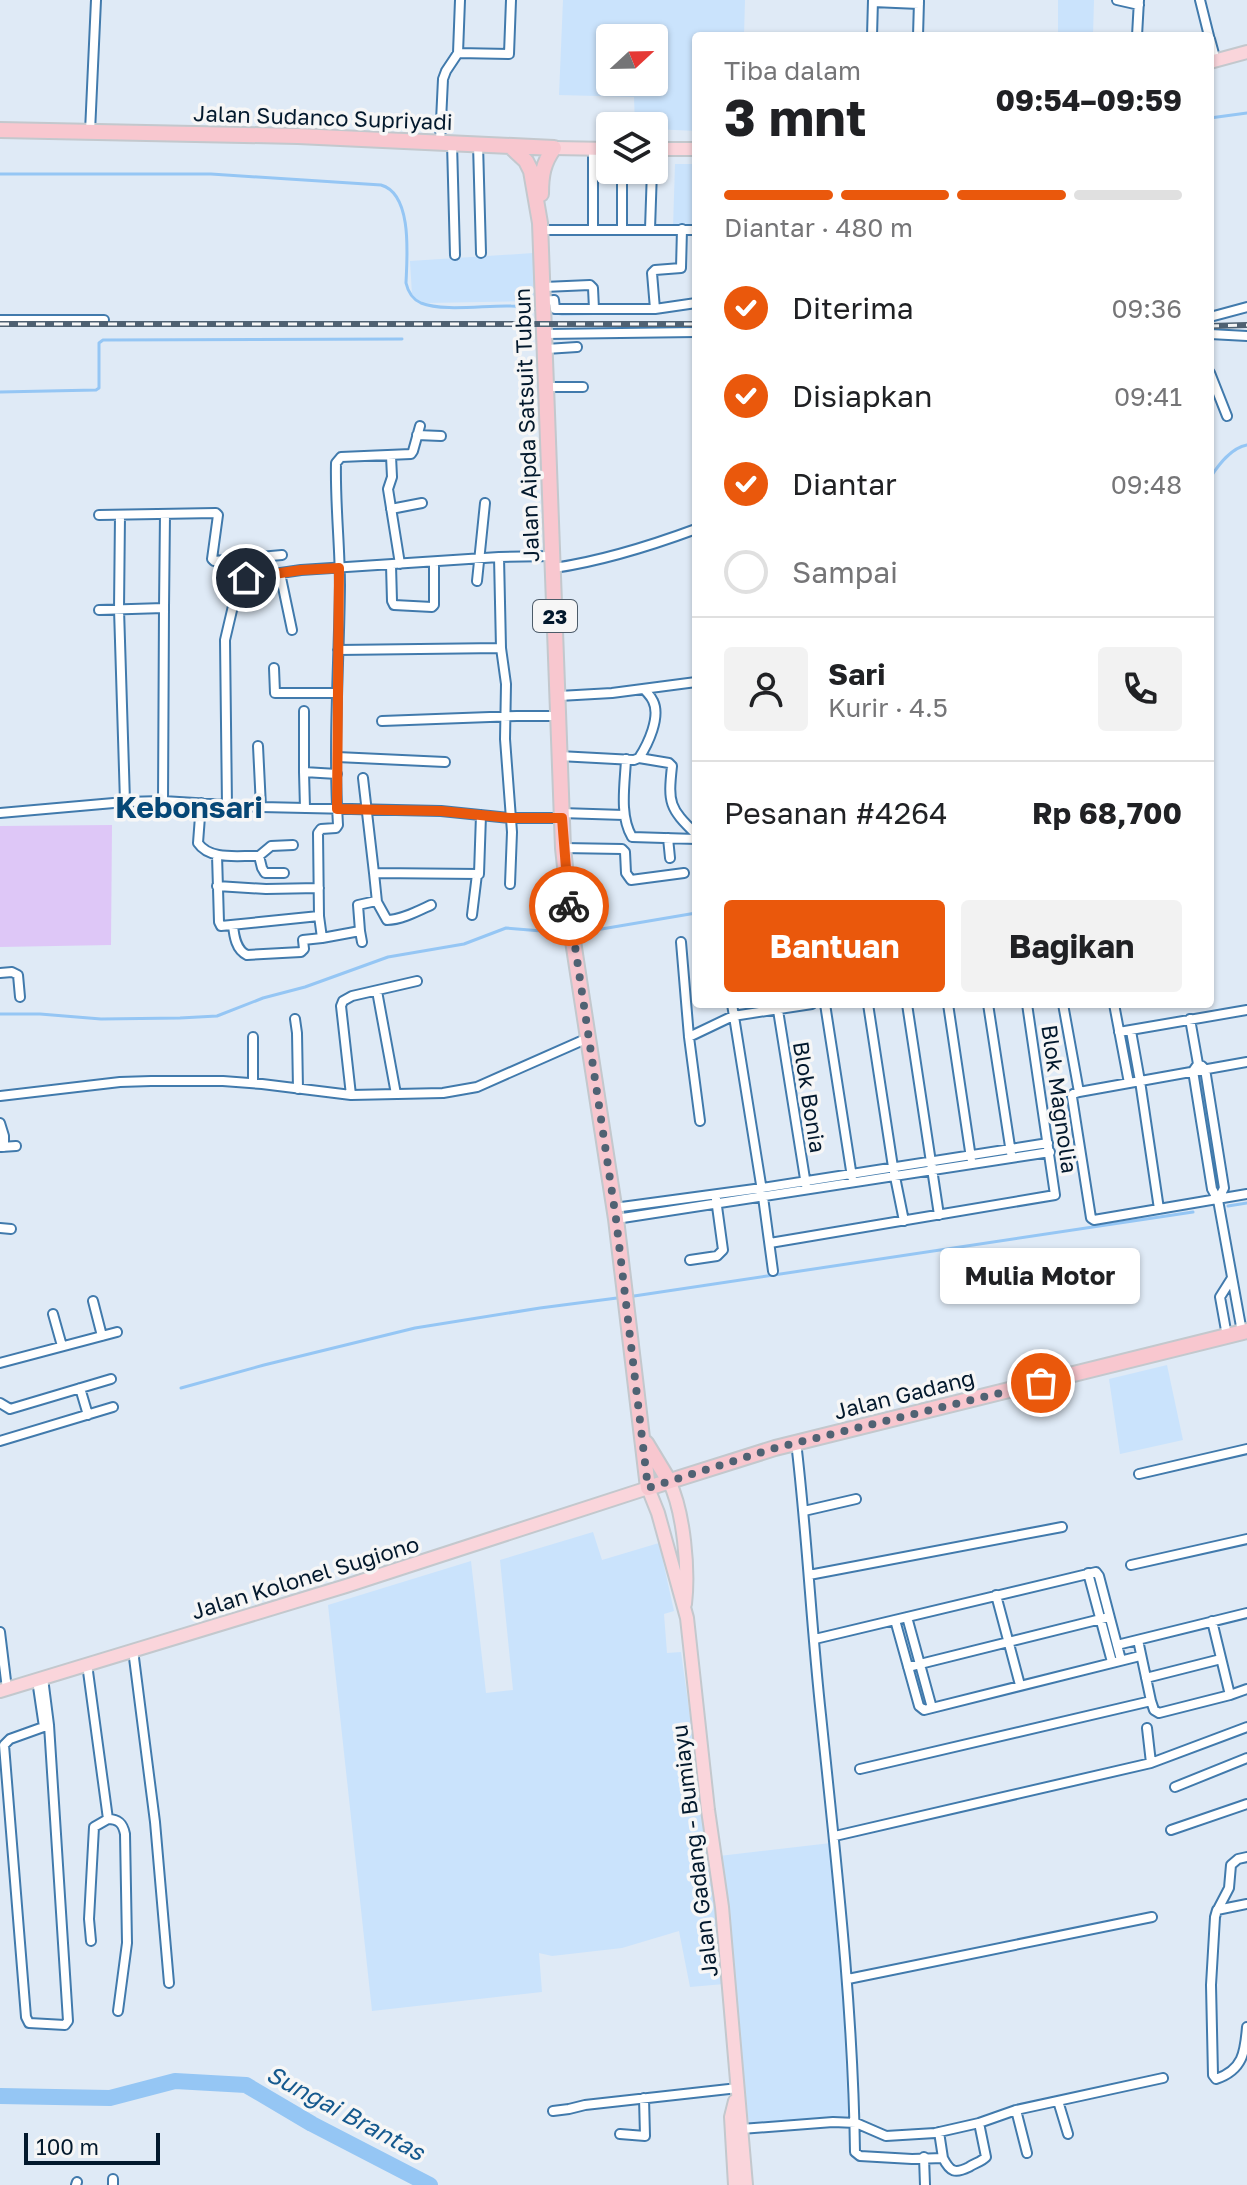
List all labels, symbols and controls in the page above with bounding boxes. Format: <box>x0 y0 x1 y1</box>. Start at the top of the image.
north arrow <box>596 24 668 96</box>
map controls <box>596 24 668 184</box>
text: Tiba dalam <box>724 55 861 86</box>
text: 09:54–09:59 <box>995 82 1182 118</box>
text: 3 mnt <box>724 85 866 147</box>
street label: Jalan Sudanco Supriyadi <box>193 99 453 135</box>
button: layers <box>596 112 668 184</box>
text: Diantar · 480 m <box>724 212 913 243</box>
icon: check <box>724 286 768 330</box>
street label: Jalan Aipda Satsuit Tubun <box>508 287 544 563</box>
text: Diterima <box>792 290 914 326</box>
text: 09:36 <box>1111 293 1182 324</box>
icon: check <box>724 374 768 418</box>
text: Disiapkan <box>792 378 932 414</box>
text: 09:41 <box>1114 381 1182 412</box>
icon: check <box>724 462 768 506</box>
text: Diantar <box>792 466 897 502</box>
text: 09:48 <box>1111 469 1182 500</box>
pin <box>212 544 280 612</box>
text: Sampai <box>792 554 898 590</box>
icon: home <box>224 556 268 600</box>
road number: 23 <box>533 600 577 632</box>
button: person <box>724 647 808 731</box>
button: phone <box>1098 647 1182 731</box>
text: Sari <box>828 656 885 692</box>
text: Kurir · 4.5 <box>828 692 948 723</box>
district label: Kebonsari <box>115 789 263 825</box>
text: Pesanan #4264 <box>724 795 948 831</box>
text: Rp 68,700 <box>1032 795 1182 831</box>
courier <box>529 866 609 946</box>
icon: bike <box>547 884 591 928</box>
button: Bantuan <box>724 900 945 992</box>
button: Bagikan <box>961 900 1182 992</box>
street label: Blok Magnolia <box>1036 1023 1084 1175</box>
street label: Blok Bonia <box>788 1039 832 1155</box>
callout: Mulia Motor <box>941 1247 1141 1303</box>
text: Mulia Motor <box>965 1260 1115 1291</box>
pin <box>1007 1349 1075 1417</box>
icon: bag <box>1019 1361 1063 1405</box>
street label: Jalan Gadang <box>831 1363 977 1425</box>
street label: Jalan Kolonel Sugiono <box>188 1529 422 1625</box>
street label: Jalan Gadang - Bumiayu <box>665 1723 723 1979</box>
water label: Sungai Brantas <box>262 2058 431 2167</box>
scale bar <box>24 2129 160 2165</box>
text: 100 m <box>36 2133 99 2160</box>

